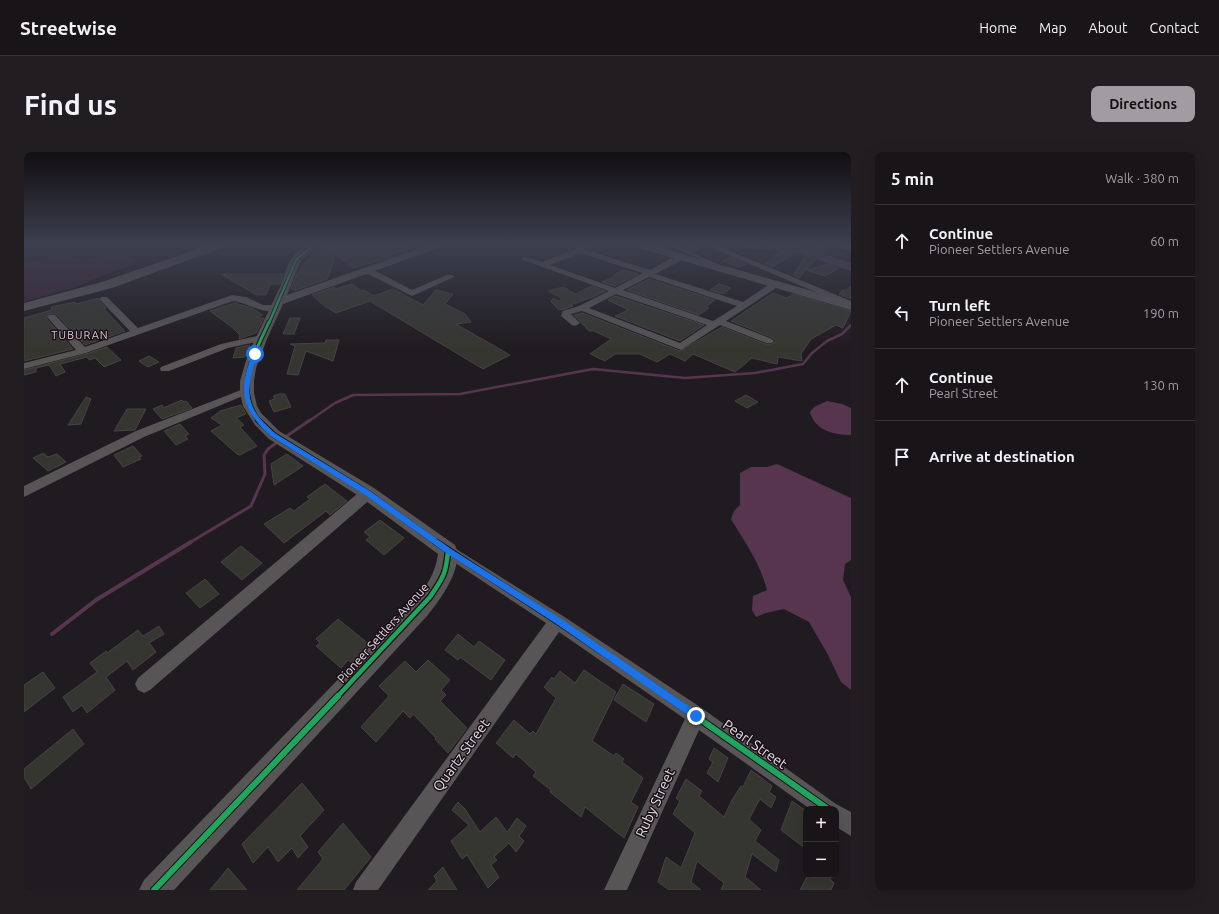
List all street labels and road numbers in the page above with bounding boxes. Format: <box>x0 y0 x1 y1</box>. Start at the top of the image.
street label: Pioneer Settlers Avenue <box>334 580 431 685</box>
street label: Quartz Street <box>429 715 493 794</box>
street label: Pearl Street <box>720 716 790 772</box>
street label: Ruby Street <box>632 766 678 840</box>

